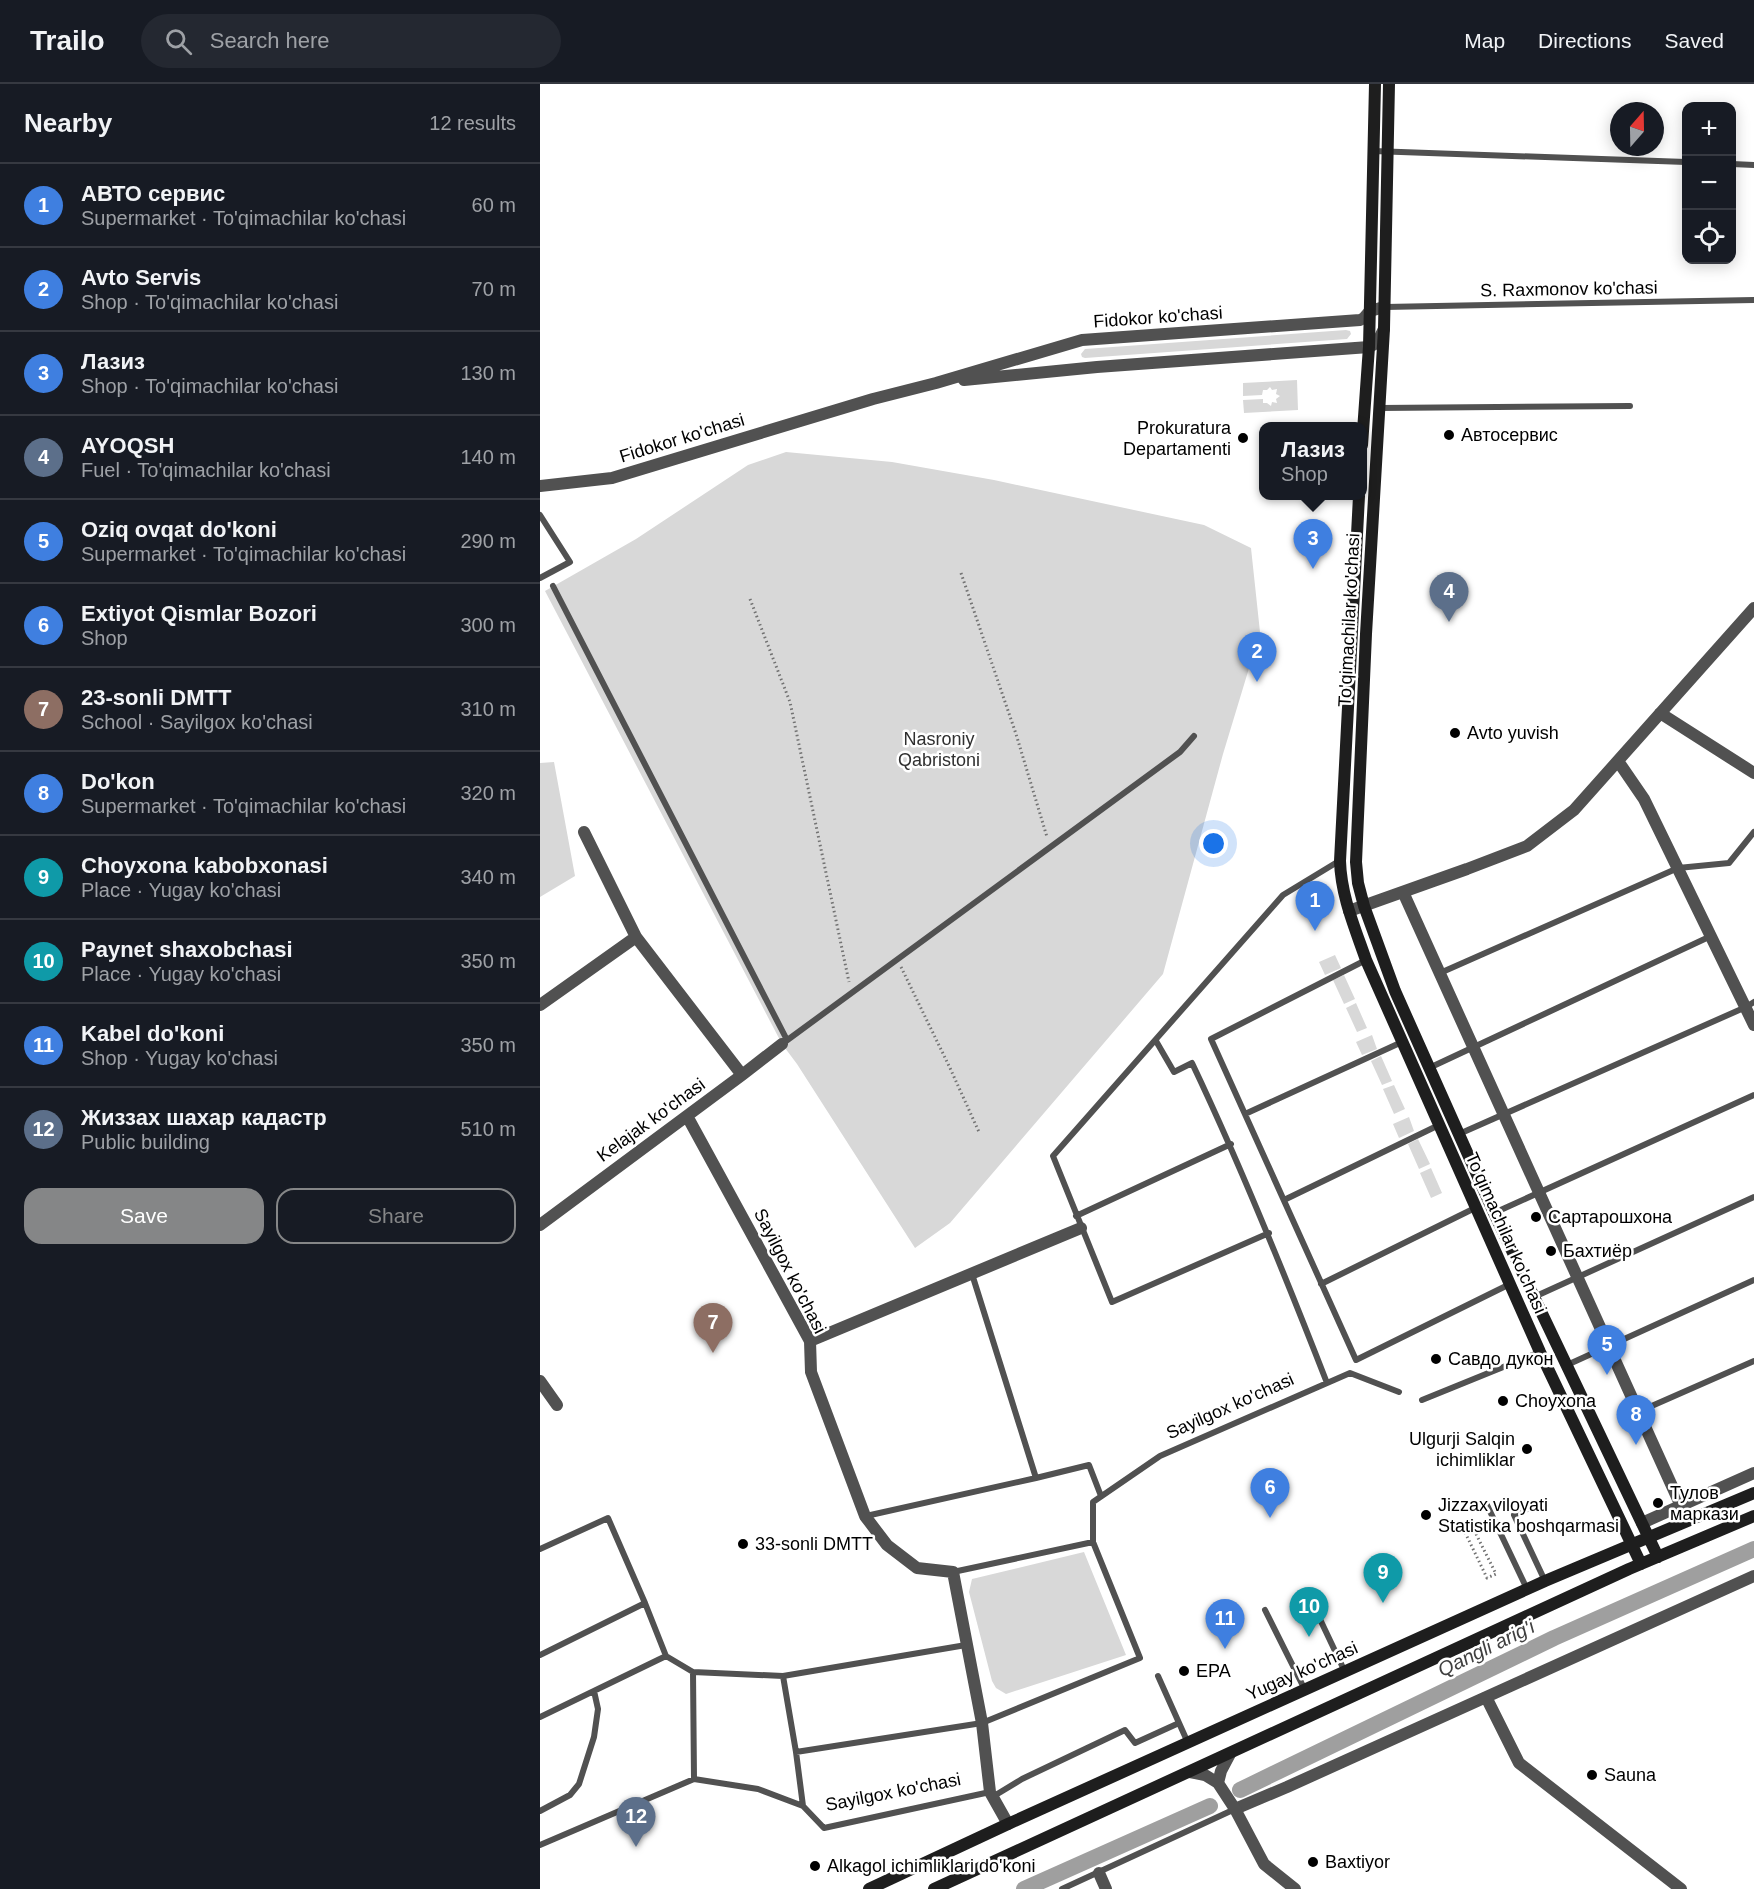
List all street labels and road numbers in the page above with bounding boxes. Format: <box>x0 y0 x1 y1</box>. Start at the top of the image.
street label: S. Raxmonov ko'chasi <box>1480 277 1658 301</box>
street label: Fidokor ko'chasi <box>1093 303 1223 331</box>
street label: Fidokor ko'chasi <box>617 410 747 466</box>
street label: To'qimachilar ko'chasi <box>1334 533 1364 707</box>
street label: Kelajak ko'chasi <box>593 1074 709 1166</box>
street label: To'qimachilar ko'chasi <box>1461 1149 1551 1317</box>
street label: Sayilgox ko'chasi <box>750 1205 830 1337</box>
street label: Sayilgox ko'chasi <box>1163 1369 1297 1443</box>
street label: Yugay ko'chasi <box>1243 1638 1361 1704</box>
street label: Sayilgox ko'chasi <box>824 1769 962 1815</box>

